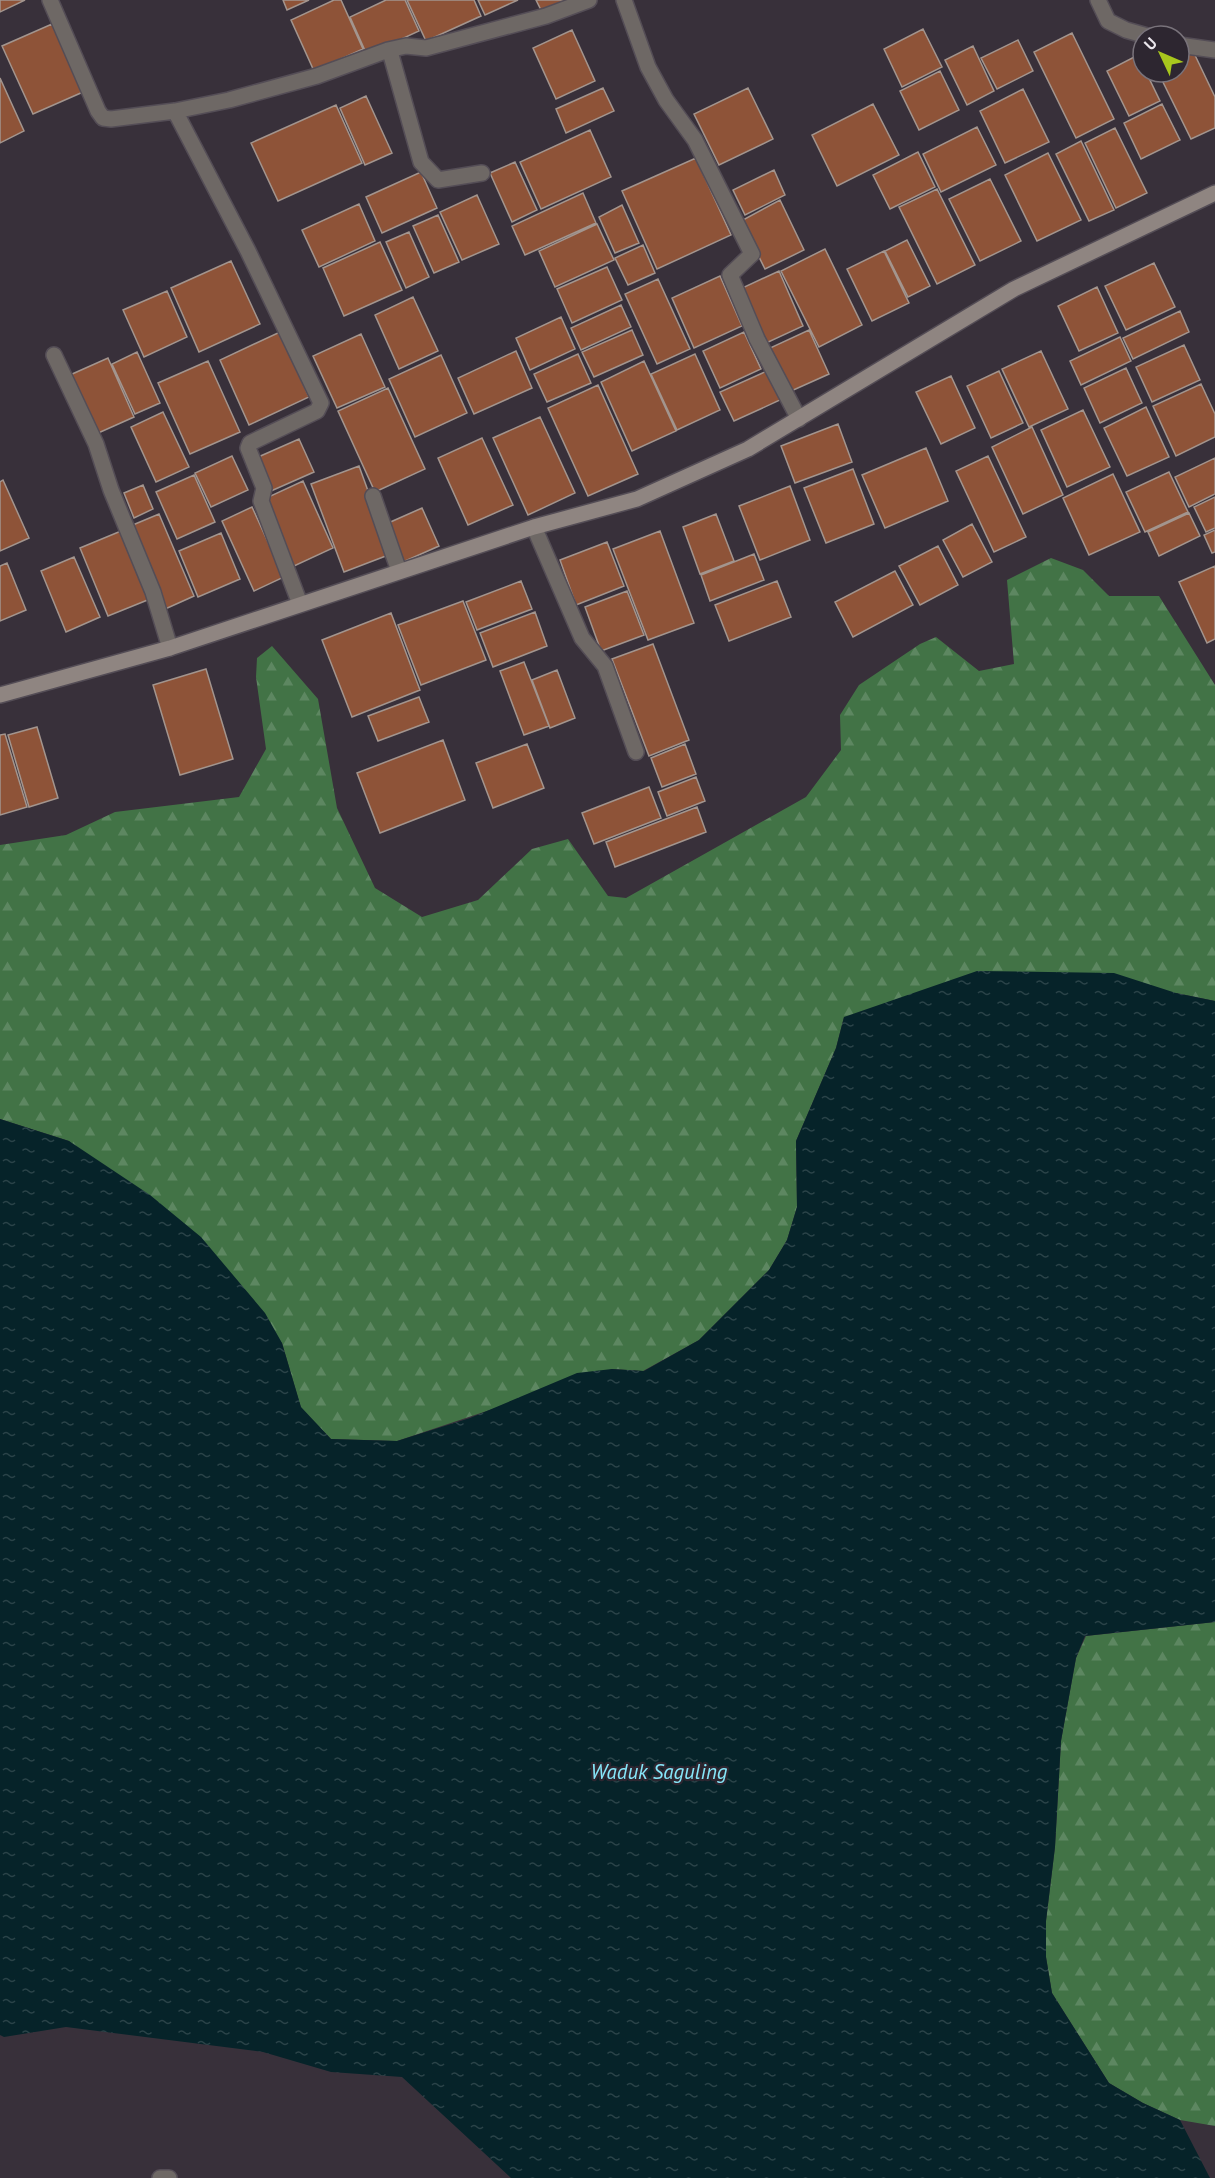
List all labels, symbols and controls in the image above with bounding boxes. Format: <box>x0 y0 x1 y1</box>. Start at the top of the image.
north arrow <box>1131 24 1191 84</box>
text: U <box>1140 33 1161 54</box>
water label: Waduk Saguling <box>591 1758 728 1785</box>

